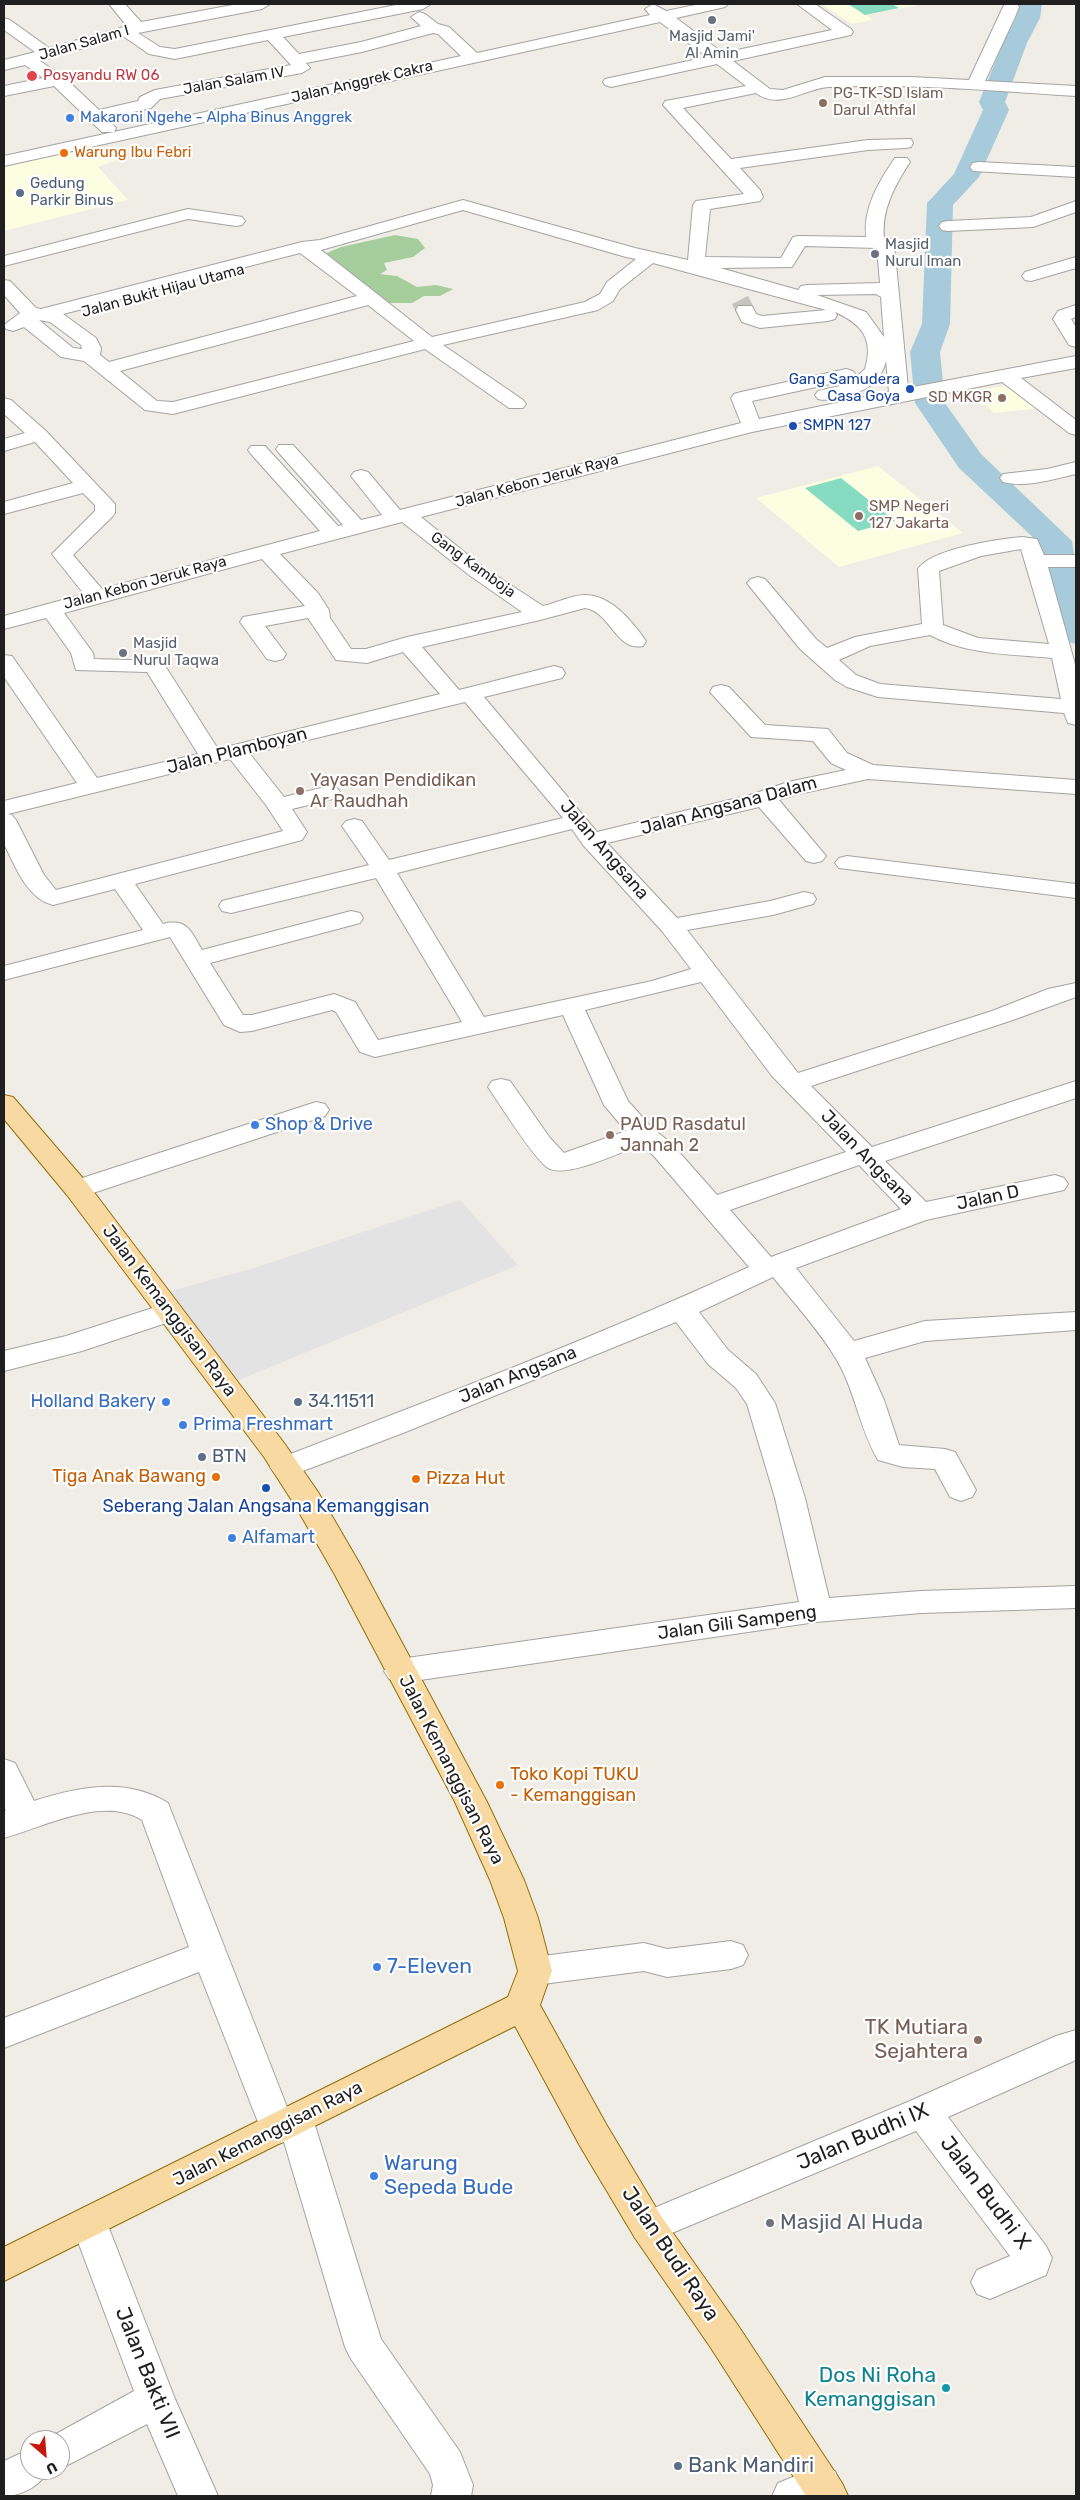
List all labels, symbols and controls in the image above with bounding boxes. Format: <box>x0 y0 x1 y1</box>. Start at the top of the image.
marker: Masjid Jami' Al Amin <box>706 14 718 26</box>
street label: Jalan Salam I <box>37 22 131 64</box>
place label: Masjid Jami' Al Amin <box>669 28 755 63</box>
street label: Jalan Anggrek Cakra <box>289 57 435 107</box>
street label: Jalan Salam IV <box>182 63 286 99</box>
place label: Posyandu RW 06 <box>43 67 159 85</box>
marker: Posyandu RW 06 <box>25 69 39 83</box>
place label: PG-TK-SD Islam Darul Athfal <box>833 85 943 120</box>
marker: PG-TK-SD Islam Darul Athfal <box>817 97 829 109</box>
place label: Makaroni Ngehe - Alpha Binus Anggrek <box>80 109 352 127</box>
marker: Makaroni Ngehe - Alpha Binus Anggrek <box>64 112 76 124</box>
place label: Warung Ibu Febri <box>74 144 191 162</box>
marker: Warung Ibu Febri <box>58 147 70 159</box>
place label: Gedung Parkir Binus <box>30 175 114 210</box>
marker: Gedung Parkir Binus <box>14 187 26 199</box>
place label: Masjid Nurul Iman <box>885 236 961 271</box>
marker: Masjid Nurul Iman <box>869 248 881 260</box>
street label: Jalan Bukit Hijau Utama <box>80 261 246 321</box>
place label: Gang Samudera Casa Goya <box>789 371 900 406</box>
marker: Gang Samudera Casa Goya <box>904 383 916 395</box>
place label: SD MKGR <box>928 389 992 407</box>
marker: SD MKGR <box>996 392 1008 404</box>
place label: SMPN 127 <box>803 417 871 435</box>
marker: SMPN 127 <box>787 420 799 432</box>
street label: Jalan Kebon Jeruk Raya <box>454 451 620 511</box>
place label: SMP Negeri 127 Jakarta <box>869 498 949 533</box>
marker: SMP Negeri 127 Jakarta <box>853 510 865 522</box>
street label: Gang Kamboja <box>427 528 519 602</box>
street label: Jalan Kebon Jeruk Raya <box>62 553 228 613</box>
place label: Masjid Nurul Taqwa <box>133 635 219 670</box>
marker: Masjid Nurul Taqwa <box>117 647 129 659</box>
street label: Jalan Plamboyan <box>165 723 309 779</box>
place label: Yayasan Pendidikan Ar Raudhah <box>310 770 476 812</box>
street label: Jalan Angsana Dalam <box>638 772 820 840</box>
marker: Yayasan Pendidikan Ar Raudhah <box>294 785 306 797</box>
street label: Jalan Angsana <box>555 796 653 904</box>
street label: Jalan Angsana <box>816 1106 918 1210</box>
place label: Shop & Drive <box>265 1114 373 1136</box>
place label: PAUD Rasdatul Jannah 2 <box>620 1114 746 1156</box>
marker: Shop & Drive <box>249 1119 261 1131</box>
marker: PAUD Rasdatul Jannah 2 <box>604 1129 616 1141</box>
street label: Jalan D <box>955 1181 1021 1215</box>
street label: Jalan Kemanggisan Raya <box>97 1221 241 1401</box>
street label: Jalan Angsana <box>456 1342 580 1408</box>
place label: Holland Bakery <box>30 1391 156 1413</box>
place label: 34.11511 <box>308 1391 374 1413</box>
marker: Holland Bakery <box>160 1396 172 1408</box>
marker: 34.11511 <box>292 1396 304 1408</box>
place label: Prima Freshmart <box>193 1414 333 1436</box>
marker: Prima Freshmart <box>177 1419 189 1431</box>
place label: BTN <box>212 1446 247 1468</box>
marker: BTN <box>196 1451 208 1463</box>
place label: Tiga Anak Bawang <box>52 1466 206 1488</box>
place label: Pizza Hut <box>426 1468 505 1490</box>
marker: Tiga Anak Bawang <box>210 1471 222 1483</box>
marker: Pizza Hut <box>410 1473 422 1485</box>
marker: Seberang Jalan Angsana Kemanggisan <box>260 1482 272 1494</box>
place label: Seberang Jalan Angsana Kemanggisan <box>103 1496 429 1518</box>
place label: Alfamart <box>242 1527 315 1549</box>
marker: Alfamart <box>226 1532 238 1544</box>
street label: Jalan Gili Sampeng <box>656 1601 818 1645</box>
street label: Jalan Kemanggisan Raya <box>394 1672 508 1868</box>
place label: Toko Kopi TUKU - Kemanggisan <box>510 1764 639 1806</box>
marker: Toko Kopi TUKU - Kemanggisan <box>494 1779 506 1791</box>
place label: 7-Eleven <box>387 1954 472 1980</box>
marker: 7-Eleven <box>371 1961 383 1973</box>
place label: TK Mutiara Sejahtera <box>864 2015 968 2065</box>
marker: TK Mutiara Sejahtera <box>972 2034 984 2046</box>
street label: Jalan Kemanggisan Raya <box>170 2077 366 2191</box>
street label: Jalan Budhi IX <box>793 2098 933 2176</box>
street label: Jalan Budhi X <box>934 2132 1036 2254</box>
place label: Warung Sepeda Bude <box>384 2151 513 2201</box>
marker: Warung Sepeda Bude <box>368 2170 380 2182</box>
street label: Jalan Budi Raya <box>616 2182 724 2326</box>
place label: Masjid Al Huda <box>780 2210 923 2236</box>
marker: Masjid Al Huda <box>764 2217 776 2229</box>
street label: Jalan Bakti VII <box>109 2304 185 2442</box>
place label: Dos Ni Roha Kemanggisan <box>804 2363 936 2413</box>
marker: Dos Ni Roha Kemanggisan <box>940 2382 952 2394</box>
north arrow <box>20 2430 70 2480</box>
place label: Bank Mandiri <box>688 2453 814 2479</box>
text: U <box>43 2458 60 2478</box>
marker: Bank Mandiri <box>672 2460 684 2472</box>

